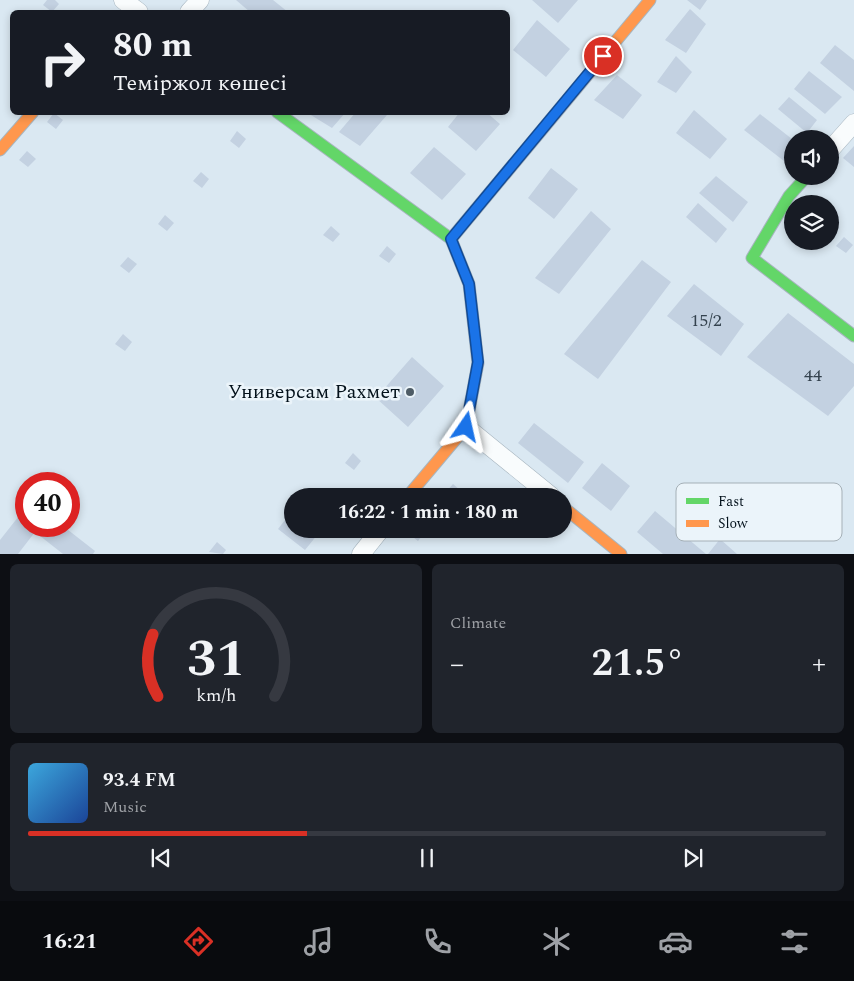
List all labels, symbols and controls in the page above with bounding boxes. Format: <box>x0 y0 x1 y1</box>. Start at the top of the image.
text: 80 m <box>113 19 193 72</box>
icon: right <box>30 30 95 95</box>
pin <box>582 35 624 77</box>
icon: arrive <box>589 42 617 70</box>
text: Теміржол көшесі <box>113 67 287 100</box>
map controls <box>784 130 839 250</box>
button: sound <box>784 130 839 185</box>
button: layers <box>784 195 839 250</box>
house number: 15/2 <box>690 307 722 334</box>
house number: 44 <box>804 362 822 389</box>
place label: Универсам Рахмет <box>228 377 400 407</box>
marker: Универсам Рахмет <box>404 386 416 398</box>
position arrow <box>439 400 491 452</box>
speed limit sign: 40 <box>15 472 80 537</box>
legend <box>676 483 842 541</box>
text: Fast <box>718 491 744 512</box>
text: 16:22 · 1 min · 180 m <box>338 498 518 527</box>
text: Slow <box>718 513 748 534</box>
text: Climate <box>450 611 506 635</box>
text: 31 <box>187 620 245 699</box>
text: 21.5° <box>591 635 685 693</box>
text: − <box>450 643 464 686</box>
text: + <box>812 643 826 686</box>
text: km/h <box>196 682 236 709</box>
text: 93.4 FM <box>103 766 176 795</box>
text: Music <box>103 795 147 819</box>
icon: previous <box>147 844 175 872</box>
icon: pause <box>413 844 441 872</box>
icon: next <box>679 844 707 872</box>
icon: directions <box>181 924 216 959</box>
icon: music <box>301 924 336 959</box>
icon: phone <box>420 924 455 959</box>
icon: climate <box>539 924 574 959</box>
icon: car <box>658 924 693 959</box>
icon: filters <box>777 924 812 959</box>
text: 16:21 <box>42 925 97 958</box>

